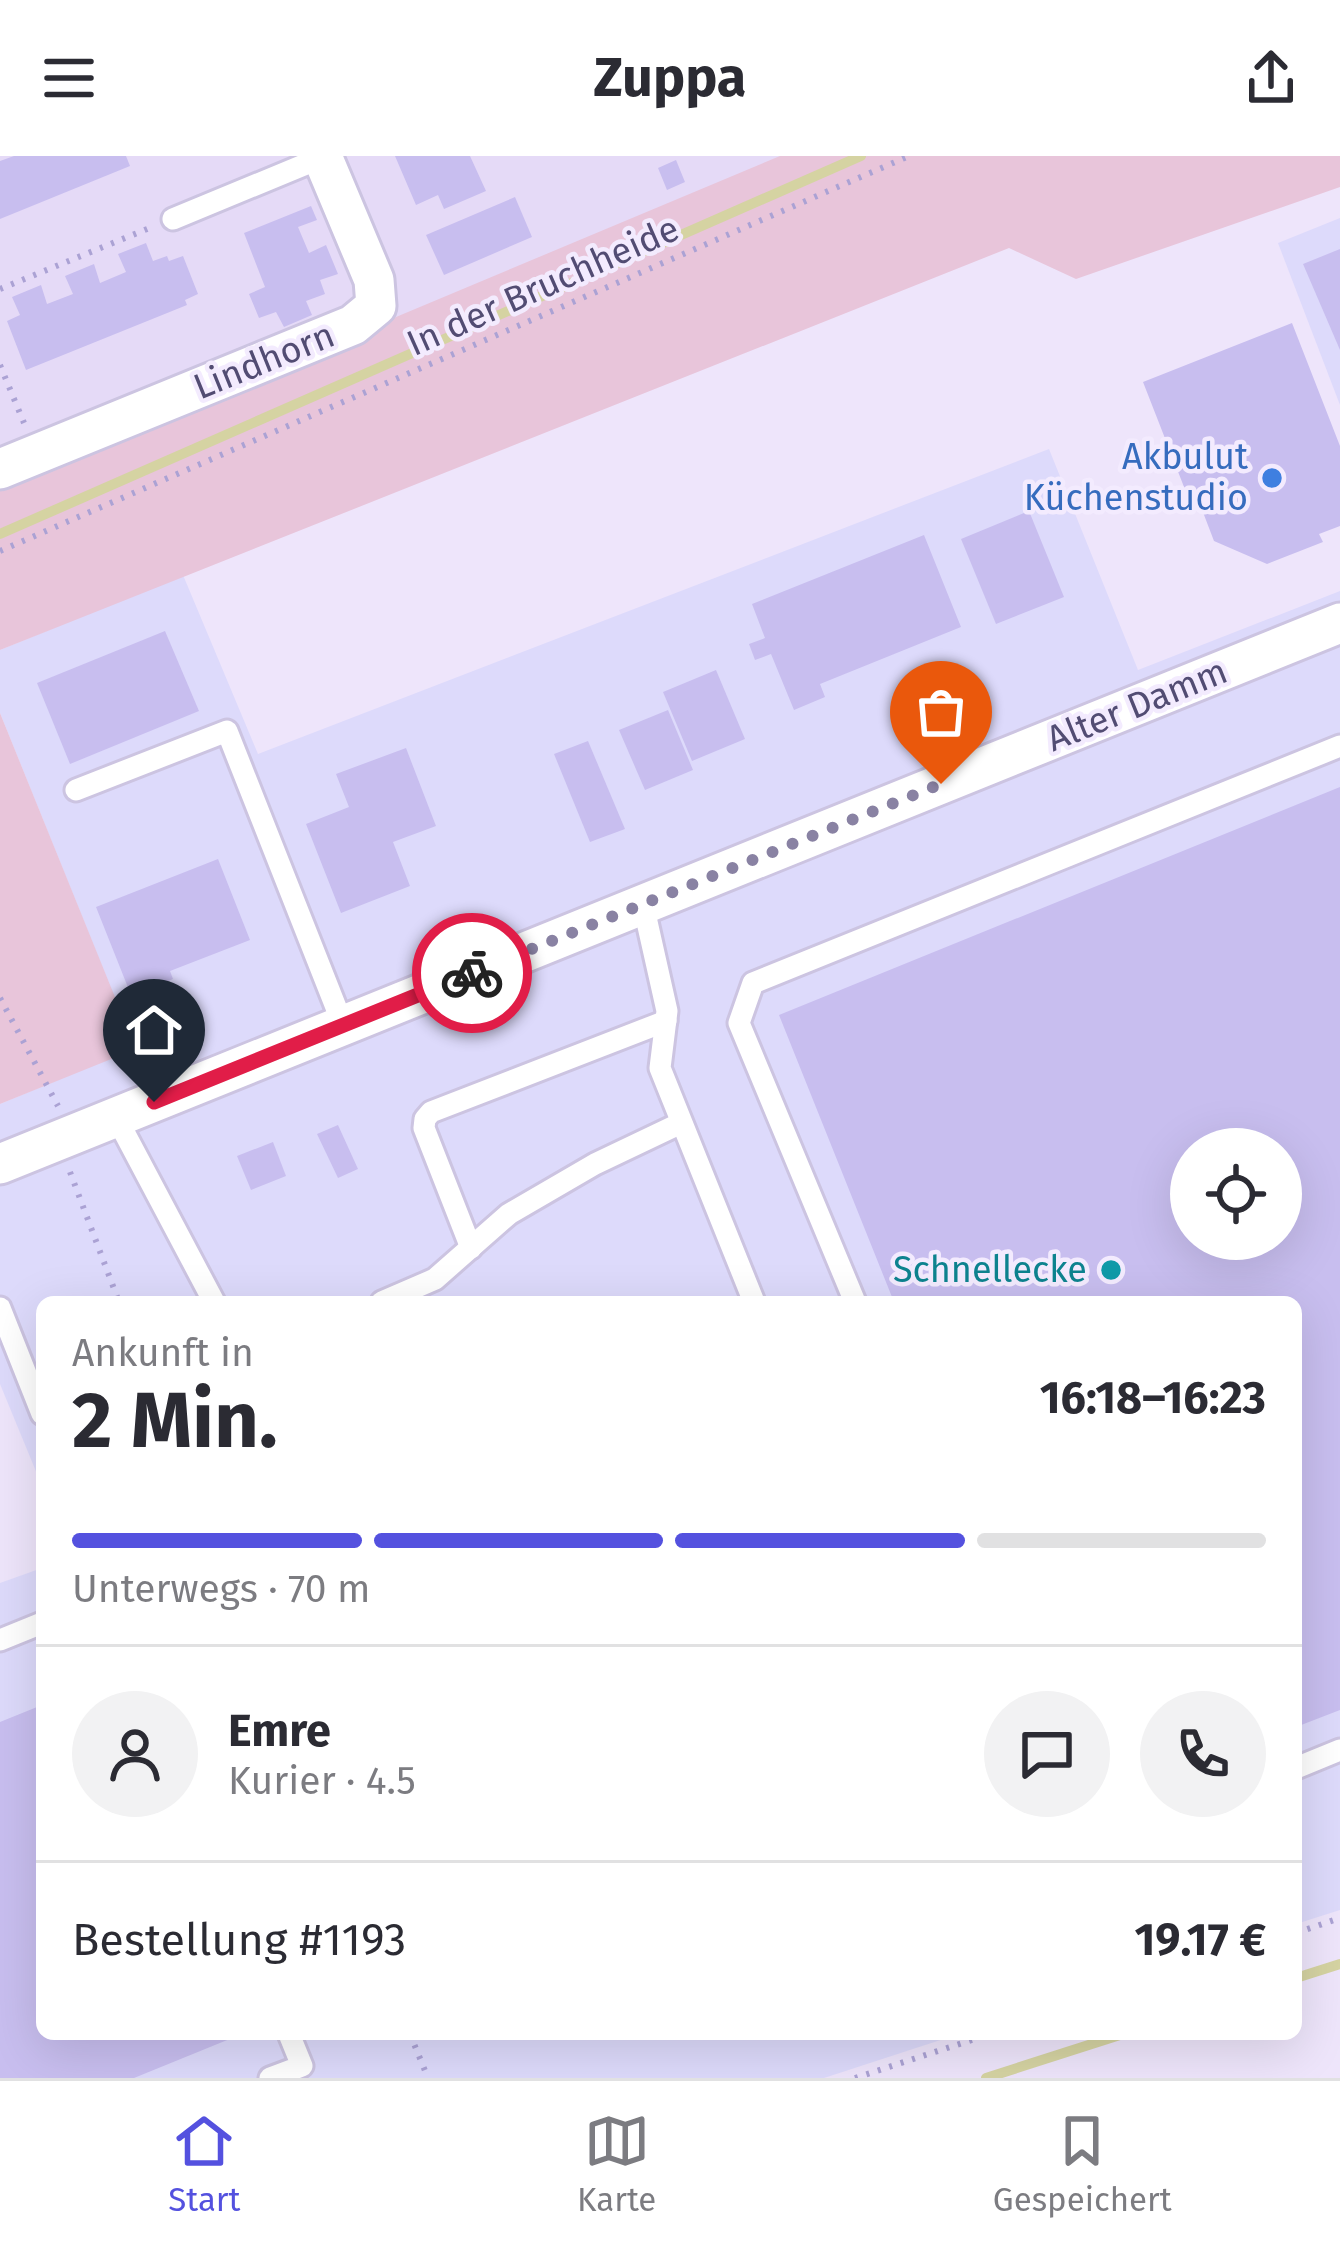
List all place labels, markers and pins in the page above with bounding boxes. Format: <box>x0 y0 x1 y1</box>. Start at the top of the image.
place label: Akbulut Küchenstudio <box>1024 435 1248 520</box>
marker: Akbulut Küchenstudio <box>1259 465 1285 491</box>
pin <box>890 661 992 784</box>
pin <box>103 979 205 1102</box>
place label: Schnellecke <box>893 1248 1087 1292</box>
marker: Schnellecke <box>1098 1257 1124 1283</box>

